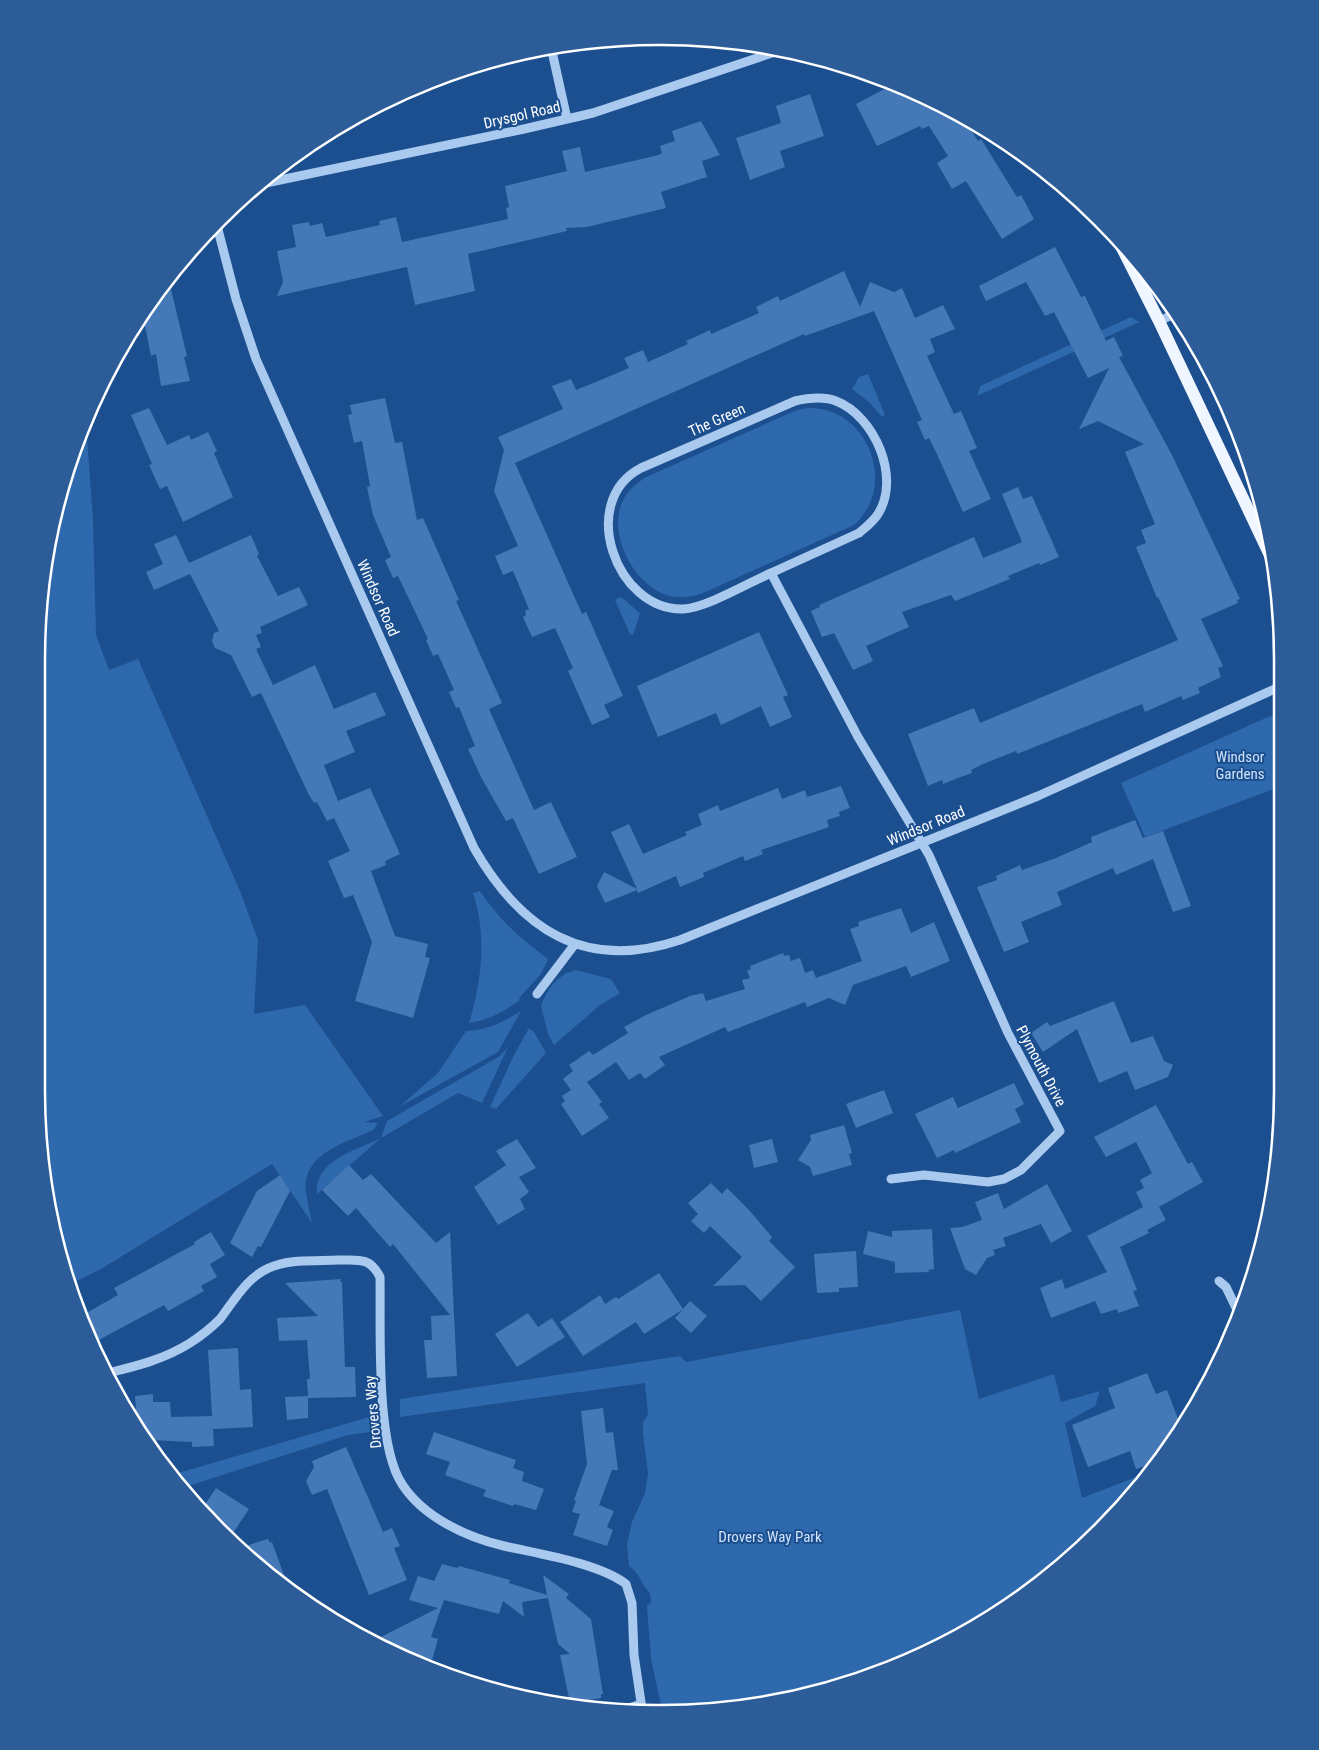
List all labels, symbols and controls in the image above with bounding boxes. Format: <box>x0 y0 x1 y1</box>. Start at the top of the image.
street label: Drysgol Road <box>482 97 562 133</box>
street label: The Green <box>686 400 748 440</box>
street label: Windsor Road <box>353 557 403 639</box>
park label: Windsor Gardens <box>1215 748 1265 783</box>
street label: Windsor Road <box>885 802 967 850</box>
street label: Plymouth Drive <box>1012 1022 1070 1110</box>
street label: Drovers Way <box>361 1375 385 1449</box>
park label: Drovers Way Park <box>718 1528 822 1546</box>

